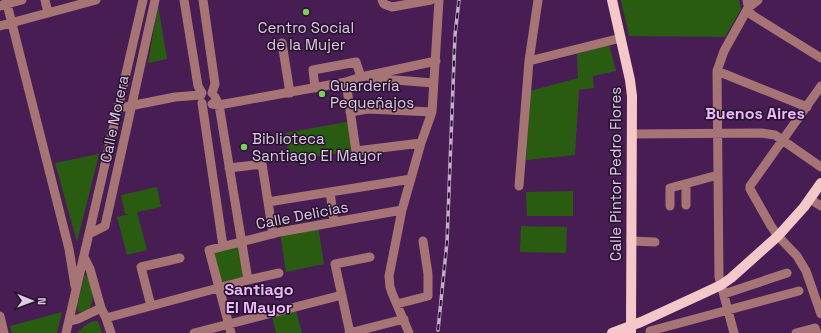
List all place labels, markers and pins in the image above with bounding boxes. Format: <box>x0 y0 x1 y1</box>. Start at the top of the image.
marker: Centro Social de la Mujer <box>301 7 311 17</box>
place label: Centro Social de la Mujer <box>258 18 354 54</box>
place label: Guardería Pequeñajos <box>330 76 414 112</box>
marker: Guardería Pequeñajos <box>317 89 327 99</box>
place label: Biblioteca Santiago El Mayor <box>252 129 382 165</box>
marker: Biblioteca Santiago El Mayor <box>239 142 249 152</box>

